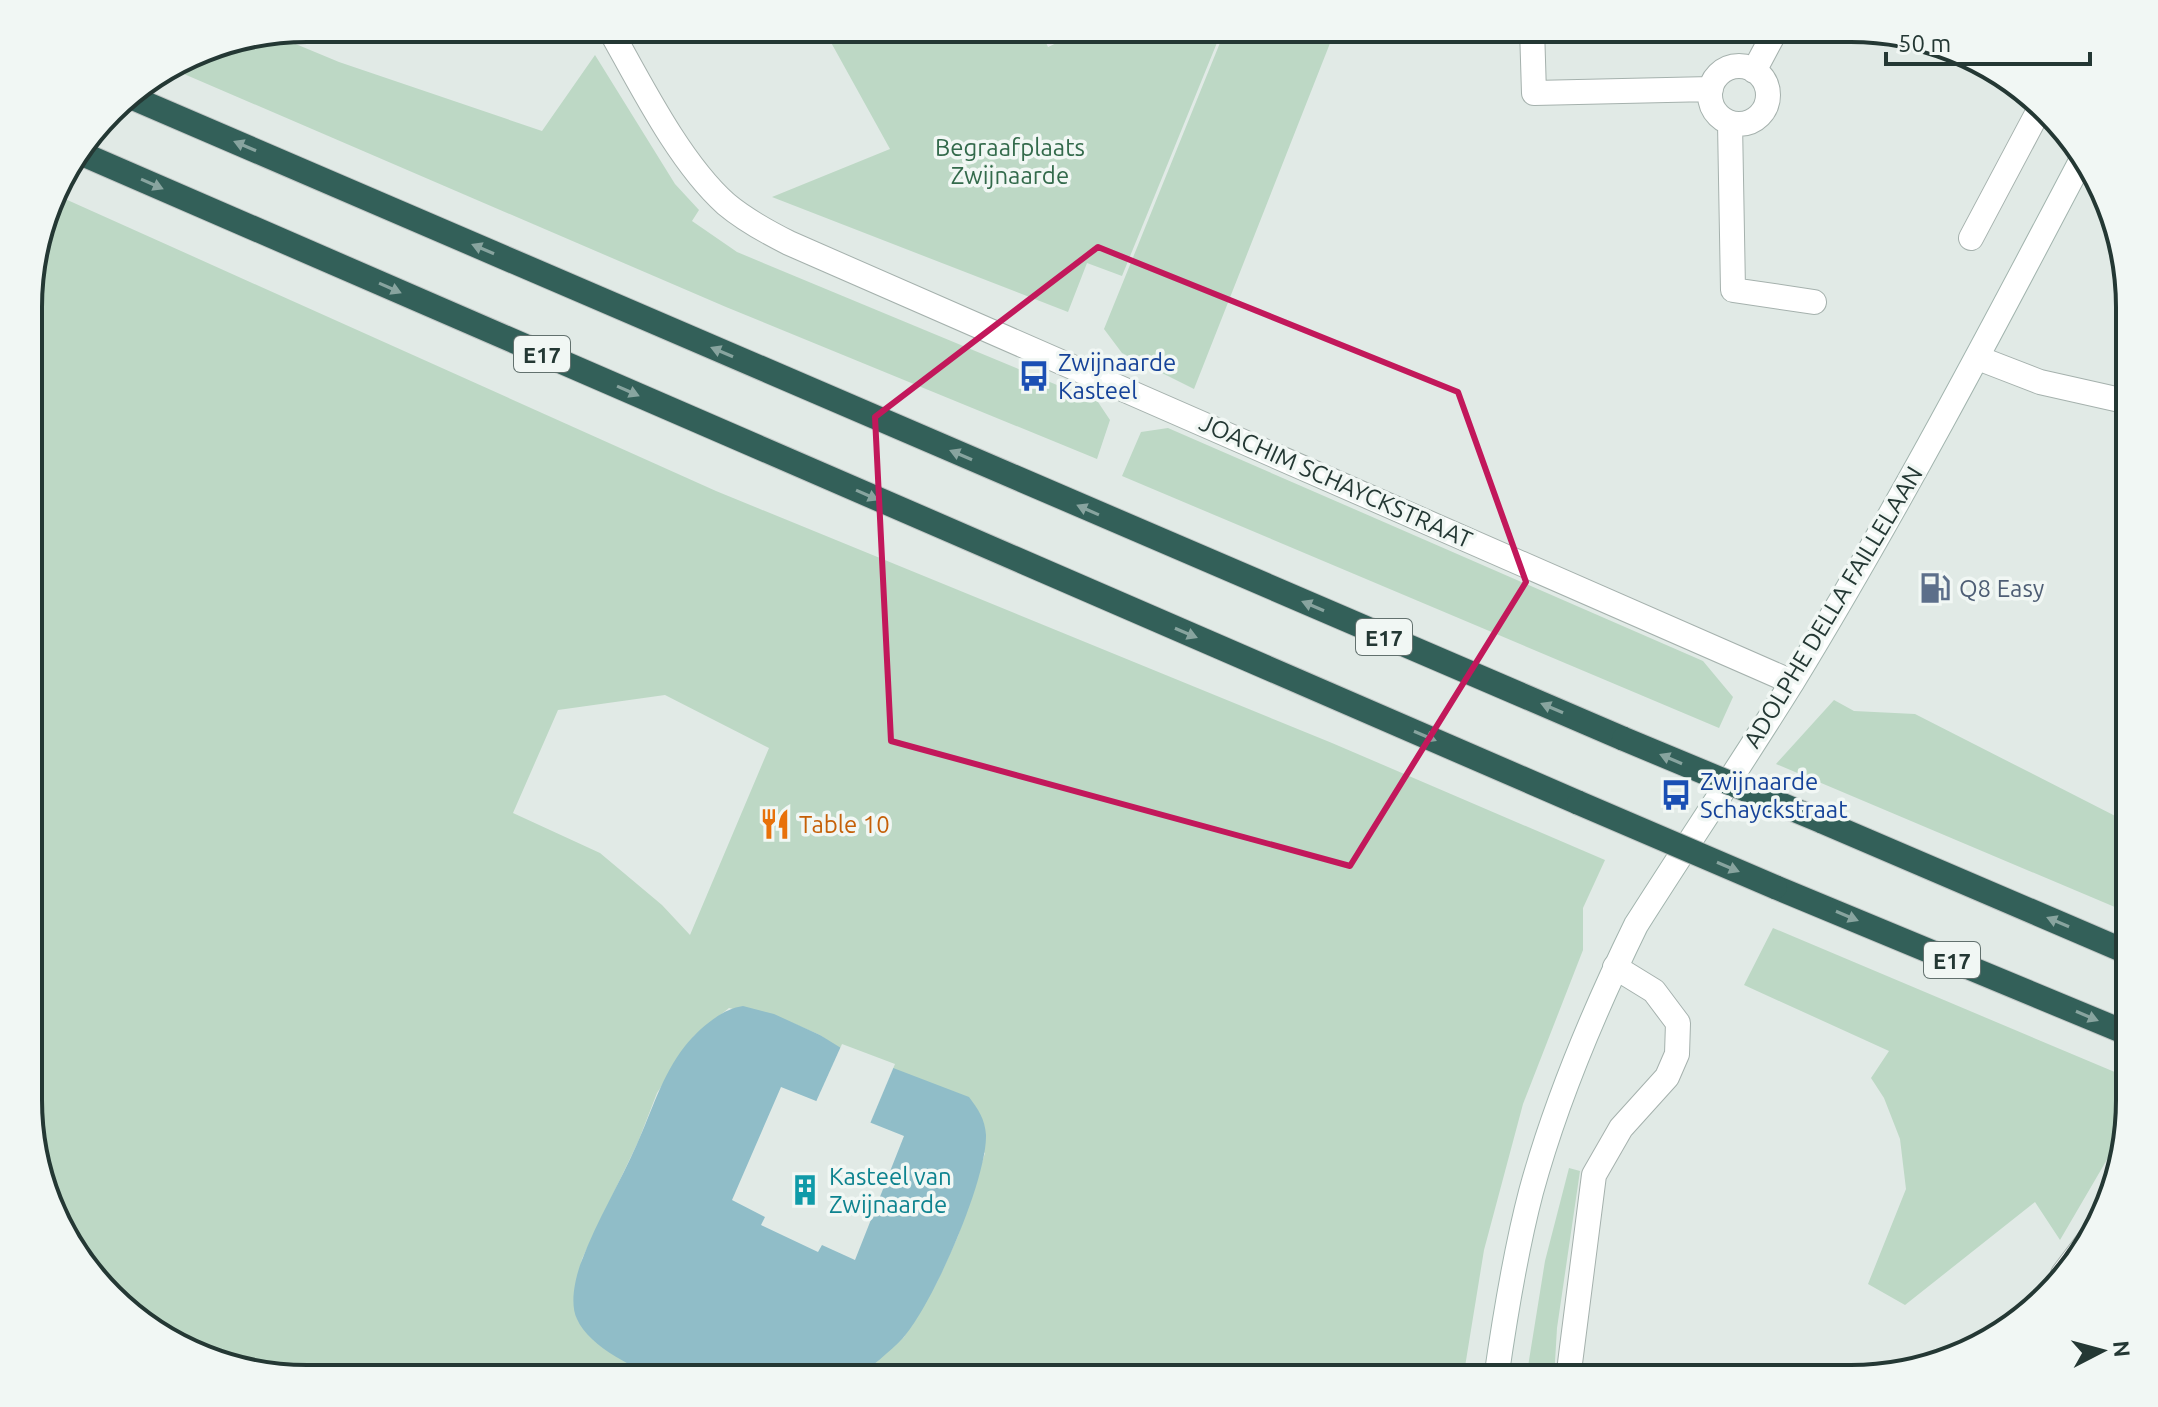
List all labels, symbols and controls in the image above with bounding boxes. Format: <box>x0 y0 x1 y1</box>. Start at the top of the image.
scale bar <box>1886 16 2090 66</box>
text: 50 m <box>1898 30 1951 57</box>
park label: Begraafplaats Zwijnaarde <box>935 134 1085 189</box>
one-way arrow <box>233 139 256 153</box>
one-way arrow <box>140 177 163 190</box>
one-way arrow <box>471 242 495 255</box>
one-way arrow <box>378 281 402 294</box>
road number: E17 <box>514 336 570 372</box>
one-way arrow <box>710 345 734 358</box>
place label: Zwijnaarde Kasteel <box>1058 349 1176 404</box>
bus stop icon: Zwijnaarde Kasteel <box>1017 359 1051 393</box>
one-way arrow <box>617 385 640 398</box>
street label: JOACHIM SCHAYCKSTRAAT <box>1196 409 1476 553</box>
one-way arrow <box>949 448 973 461</box>
street label: ADOLPHE DELLA FAILLELAAN <box>1738 461 1928 753</box>
one-way arrow <box>855 488 879 502</box>
one-way arrow <box>1076 503 1100 517</box>
fuel station icon: Q8 Easy <box>1918 571 1952 605</box>
place label: Q8 Easy <box>1959 575 2045 602</box>
one-way arrow <box>1301 600 1325 613</box>
road number: E17 <box>1356 619 1412 655</box>
one-way arrow <box>1175 627 1198 640</box>
one-way arrow <box>1540 702 1564 715</box>
one-way arrow <box>1413 730 1437 743</box>
one-way arrow <box>1659 752 1683 765</box>
place label: Zwijnaarde Schayckstraat <box>1700 768 1848 823</box>
bus stop icon: Zwijnaarde Schayckstraat <box>1659 778 1693 812</box>
restaurant icon: Table 10 <box>758 807 792 841</box>
place label: Table 10 <box>799 811 890 838</box>
one-way arrow <box>1717 860 1740 873</box>
one-way arrow <box>1835 910 1859 923</box>
one-way arrow <box>2046 915 2070 928</box>
road number: E17 <box>1924 942 1980 978</box>
one-way arrow <box>2075 1010 2099 1023</box>
place label: Kasteel van Zwijnaarde <box>829 1163 952 1218</box>
building icon: Kasteel van Zwijnaarde <box>788 1173 822 1207</box>
north arrow <box>2062 1311 2142 1391</box>
text: N <box>2109 1339 2136 1358</box>

